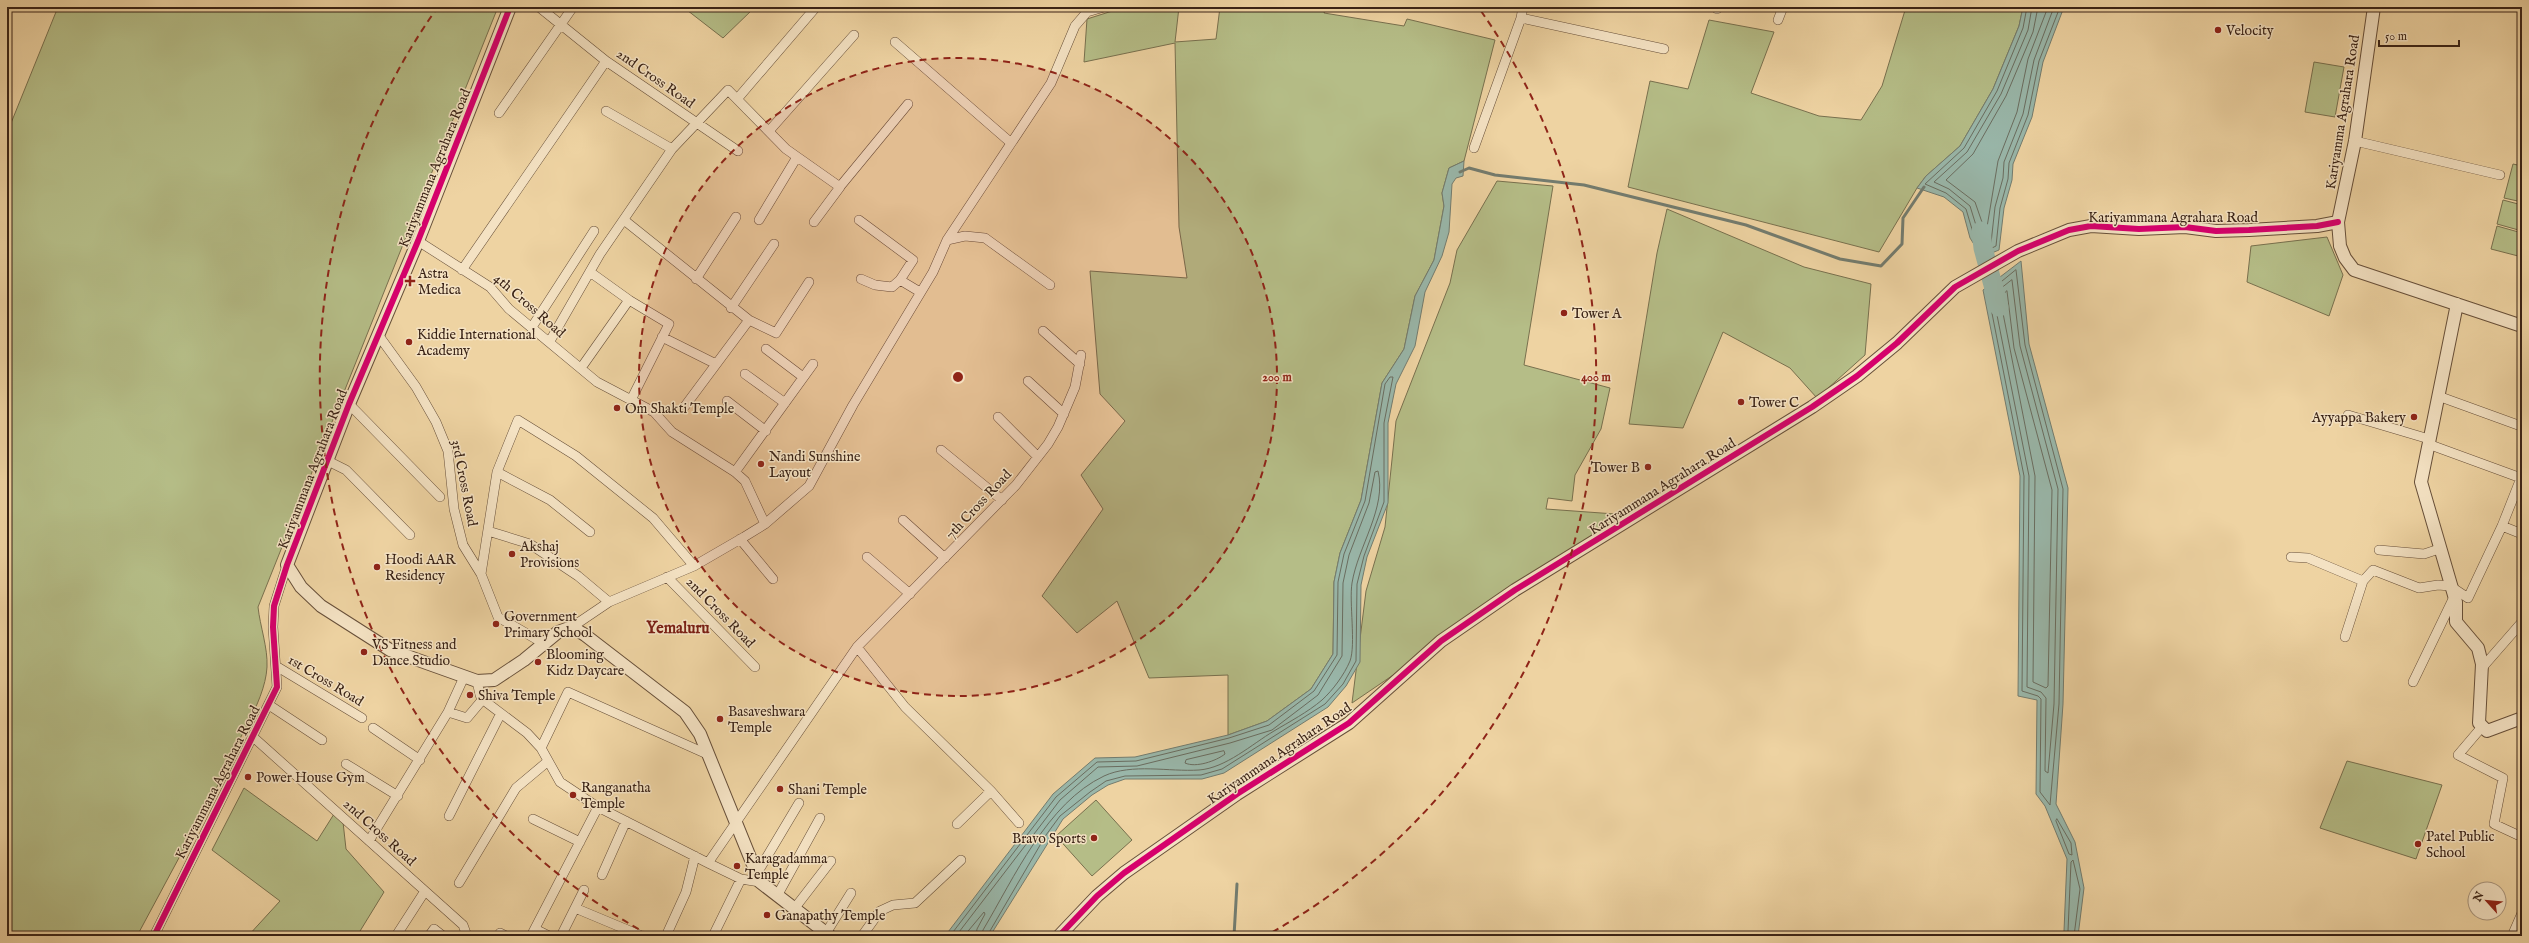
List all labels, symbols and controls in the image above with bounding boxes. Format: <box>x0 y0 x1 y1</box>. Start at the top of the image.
place label: Velocity <box>2225 22 2274 40</box>
scale bar <box>2379 22 2459 48</box>
marker: Velocity <box>2213 25 2223 35</box>
text: 50 m <box>2385 29 2407 44</box>
street label: Kariyamma Agrahara Road <box>2322 33 2364 191</box>
street label: 2nd Cross Road <box>613 45 699 113</box>
street label: Kariyammana Agrahara Road <box>395 86 475 250</box>
street label: Kariyammana Agrahara Road <box>2088 209 2258 227</box>
place label: Astra Medica <box>417 265 462 299</box>
street label: 4th Cross Road <box>490 270 569 342</box>
marker: Astra Medica <box>405 276 415 286</box>
place label: Tower A <box>1572 305 1622 323</box>
marker: Tower A <box>1559 308 1569 318</box>
place label: Kiddie International Academy <box>416 326 536 360</box>
marker: Kiddie International Academy <box>404 337 414 347</box>
centre of rings <box>951 370 965 384</box>
text: 200 m <box>1262 370 1292 385</box>
text: 400 m <box>1581 370 1612 385</box>
street label: Kariyammana Agrahara Road <box>274 386 352 552</box>
place label: Tower C <box>1749 394 1799 412</box>
marker: Tower C <box>1736 397 1746 407</box>
place label: Om Shakti Temple <box>625 400 735 418</box>
marker: Om Shakti Temple <box>612 403 622 413</box>
place label: Ayyappa Bakery <box>2311 409 2406 427</box>
marker: Ayyappa Bakery <box>2409 412 2419 422</box>
street label: Kariyammana Agrahara Road <box>1586 434 1740 539</box>
street label: 3rd Cross Road <box>447 438 481 529</box>
place label: Nandi Sunshine Layout <box>769 448 861 482</box>
marker: Nandi Sunshine Layout <box>756 459 766 469</box>
place label: Tower B <box>1591 459 1640 477</box>
marker: Tower B <box>1643 462 1653 472</box>
street label: 7th Cross Road <box>942 466 1016 543</box>
place label: Akshaj Provisions <box>519 538 579 572</box>
marker: Akshaj Provisions <box>507 549 517 559</box>
place label: Hoodi AAR Residency <box>385 551 456 585</box>
marker: Hoodi AAR Residency <box>372 562 382 572</box>
street label: 2nd Cross Road <box>682 573 759 652</box>
place label: Government Primary School <box>504 608 593 642</box>
marker: Government Primary School <box>491 619 501 629</box>
district label: Yemaluru <box>646 619 710 639</box>
place label: VS Fitness and Dance Studio <box>371 636 457 670</box>
place label: Blooming Kidz Daycare <box>546 646 625 680</box>
marker: VS Fitness and Dance Studio <box>359 647 369 657</box>
street label: 1st Cross Road <box>284 651 367 711</box>
marker: Blooming Kidz Daycare <box>533 657 543 667</box>
place label: Shiva Temple <box>478 687 556 705</box>
marker: Shiva Temple <box>465 690 475 700</box>
street label: Kariyammana Agrahara Road <box>1204 699 1355 809</box>
street label: Kariyammana Agrahara Road <box>171 702 265 862</box>
place label: Basaveshwara Temple <box>728 703 806 737</box>
marker: Basaveshwara Temple <box>715 714 725 724</box>
place label: Power House Gym <box>256 769 365 787</box>
marker: Power House Gym <box>243 772 253 782</box>
place label: Ranganatha Temple <box>581 779 651 813</box>
place label: Shani Temple <box>788 781 867 799</box>
marker: Shani Temple <box>775 784 785 794</box>
marker: Ranganatha Temple <box>568 790 578 800</box>
street label: 2nd Cross Road <box>339 795 420 870</box>
place label: Patel Public School <box>2426 828 2494 862</box>
place label: Bravo Sports <box>1012 830 1086 848</box>
marker: Bravo Sports <box>1089 833 1099 843</box>
marker: Patel Public School <box>2413 839 2423 849</box>
place label: Karagadamma Temple <box>745 850 828 884</box>
marker: Karagadamma Temple <box>732 861 742 871</box>
north arrow <box>2467 881 2507 921</box>
text: N <box>2470 889 2488 905</box>
place label: Ganapathy Temple <box>775 907 886 925</box>
marker: Ganapathy Temple <box>762 910 772 920</box>

